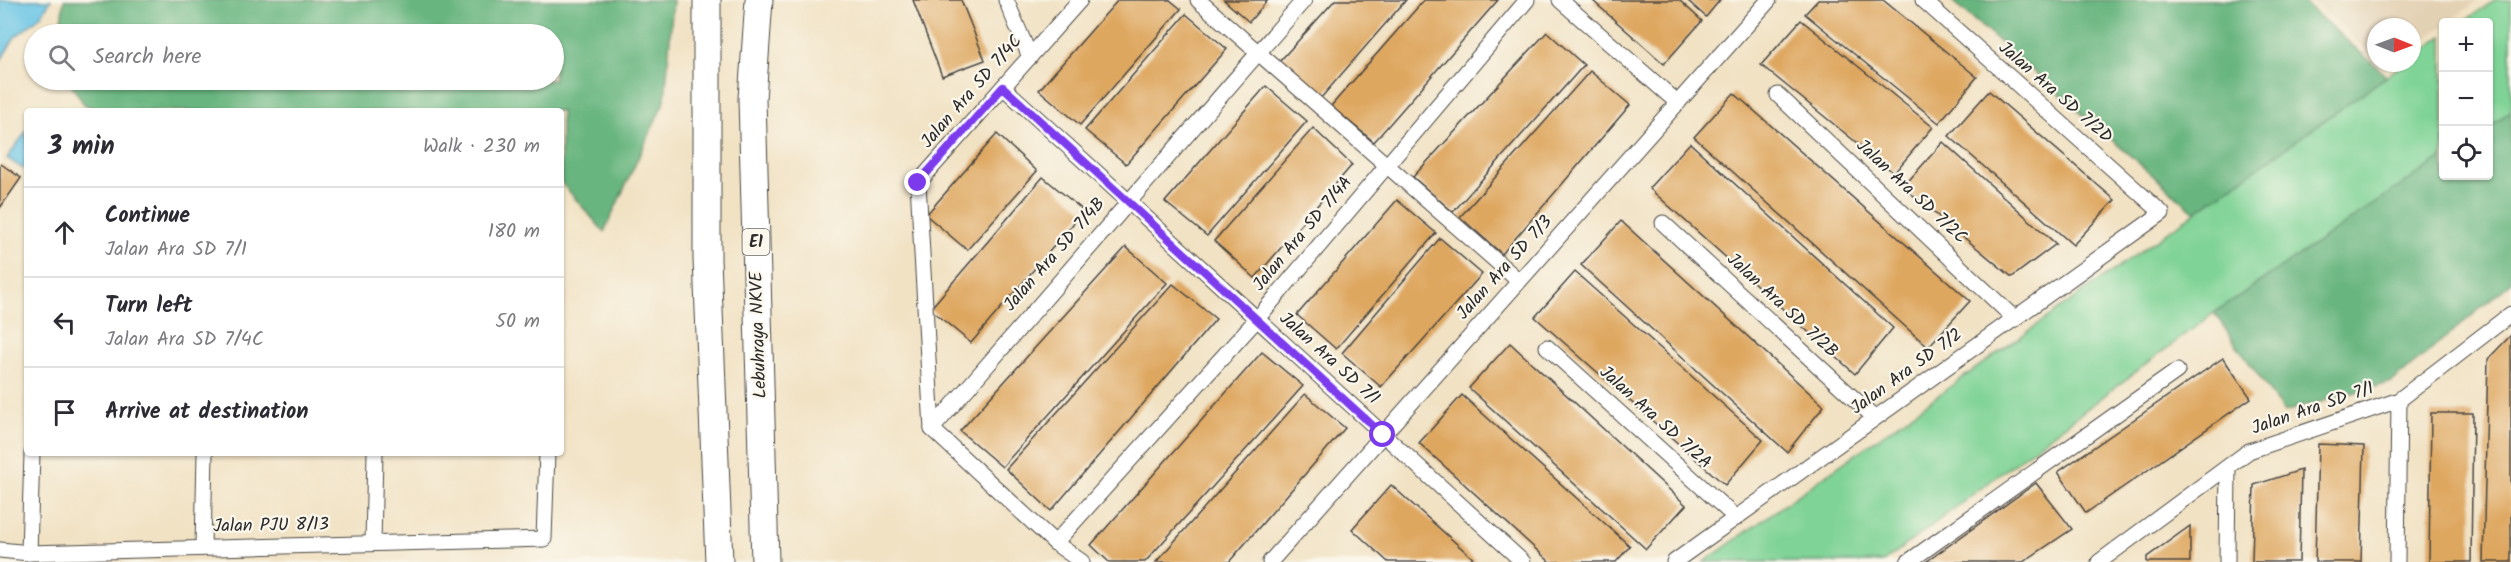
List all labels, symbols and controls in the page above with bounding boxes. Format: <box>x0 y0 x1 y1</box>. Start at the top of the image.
north arrow <box>2367 18 2421 72</box>
map controls <box>2439 18 2493 180</box>
button: + <box>2439 18 2493 72</box>
search box <box>24 24 564 90</box>
street label: Jalan Ara SD 7/4C <box>914 29 1030 155</box>
street label: Jalan Ara SD 7/2D <box>1991 35 2119 152</box>
text: Search here <box>93 40 201 75</box>
icon: search <box>45 41 78 74</box>
button: − <box>2439 72 2493 126</box>
text: 3 min <box>48 126 115 168</box>
button: locate <box>2439 126 2493 180</box>
text: Walk · 230 m <box>423 131 540 163</box>
street label: Jalan Ara SD 7/2C <box>1849 132 1973 252</box>
route end <box>904 169 930 195</box>
street label: Jalan Ara SD 7/4A <box>1246 170 1360 298</box>
street label: Jalan Ara SD 7/4B <box>997 191 1113 319</box>
text: Continue <box>105 199 190 234</box>
street label: Jalan Ara SD 7/3 <box>1450 209 1560 327</box>
icon: ahead <box>48 216 81 249</box>
text: 180 m <box>488 216 540 248</box>
road number: E1 <box>742 229 770 255</box>
text: Jalan Ara SD 7/1 <box>105 234 247 266</box>
street label: Jalan Ara SD 7/2B <box>1719 246 1845 366</box>
street label: Lebuhraya NKVE <box>742 271 776 399</box>
text: Turn left <box>105 289 192 324</box>
street label: Jalan Ara SD 7/1 <box>1272 305 1386 413</box>
icon: left <box>48 306 81 339</box>
text: 50 m <box>495 306 540 338</box>
street label: Jalan Ara SD 7/2 <box>1845 321 1969 423</box>
text: Jalan Ara SD 7/4C <box>105 324 264 356</box>
street label: Jalan Ara SD 7/2A <box>1592 359 1718 477</box>
street label: Jalan Ara SD 7/1 <box>2248 374 2378 444</box>
text: Arrive at destination <box>105 395 308 430</box>
icon: arrive <box>48 396 81 429</box>
route start <box>1369 421 1395 447</box>
street label: Jalan PJU 8/13 <box>213 510 329 542</box>

